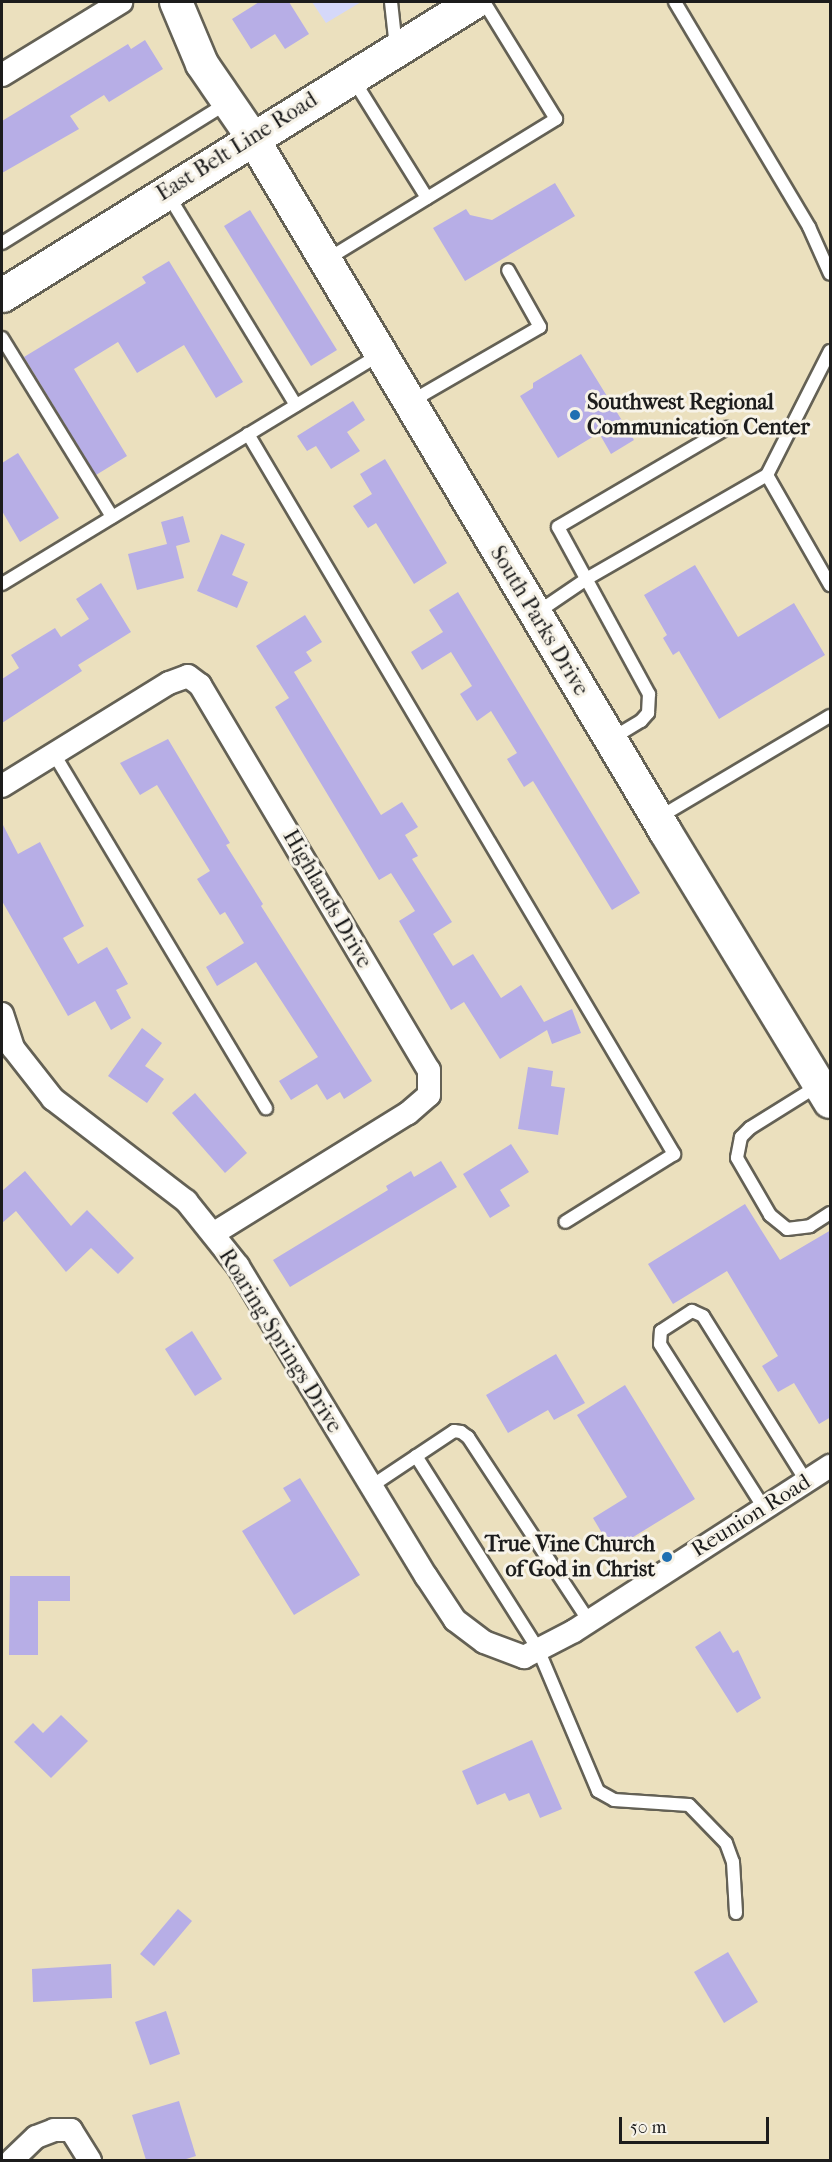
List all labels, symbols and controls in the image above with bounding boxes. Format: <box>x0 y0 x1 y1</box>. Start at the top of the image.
street label: East Belt Line Road <box>152 87 322 207</box>
place label: Southwest Regional Communication Center <box>587 389 810 440</box>
marker: Southwest Regional Communication Center <box>568 408 582 422</box>
street label: South Parks Drive <box>484 541 594 701</box>
street label: Highlands Drive <box>277 825 377 973</box>
street label: Roaring Springs Drive <box>213 1244 347 1438</box>
street label: Reunion Road <box>687 1469 815 1563</box>
place label: True Vine Church of God in Christ <box>485 1531 655 1582</box>
marker: True Vine Church of God in Christ <box>660 1550 674 1564</box>
scale bar <box>622 2105 772 2143</box>
text: 50 m <box>630 2117 666 2138</box>

